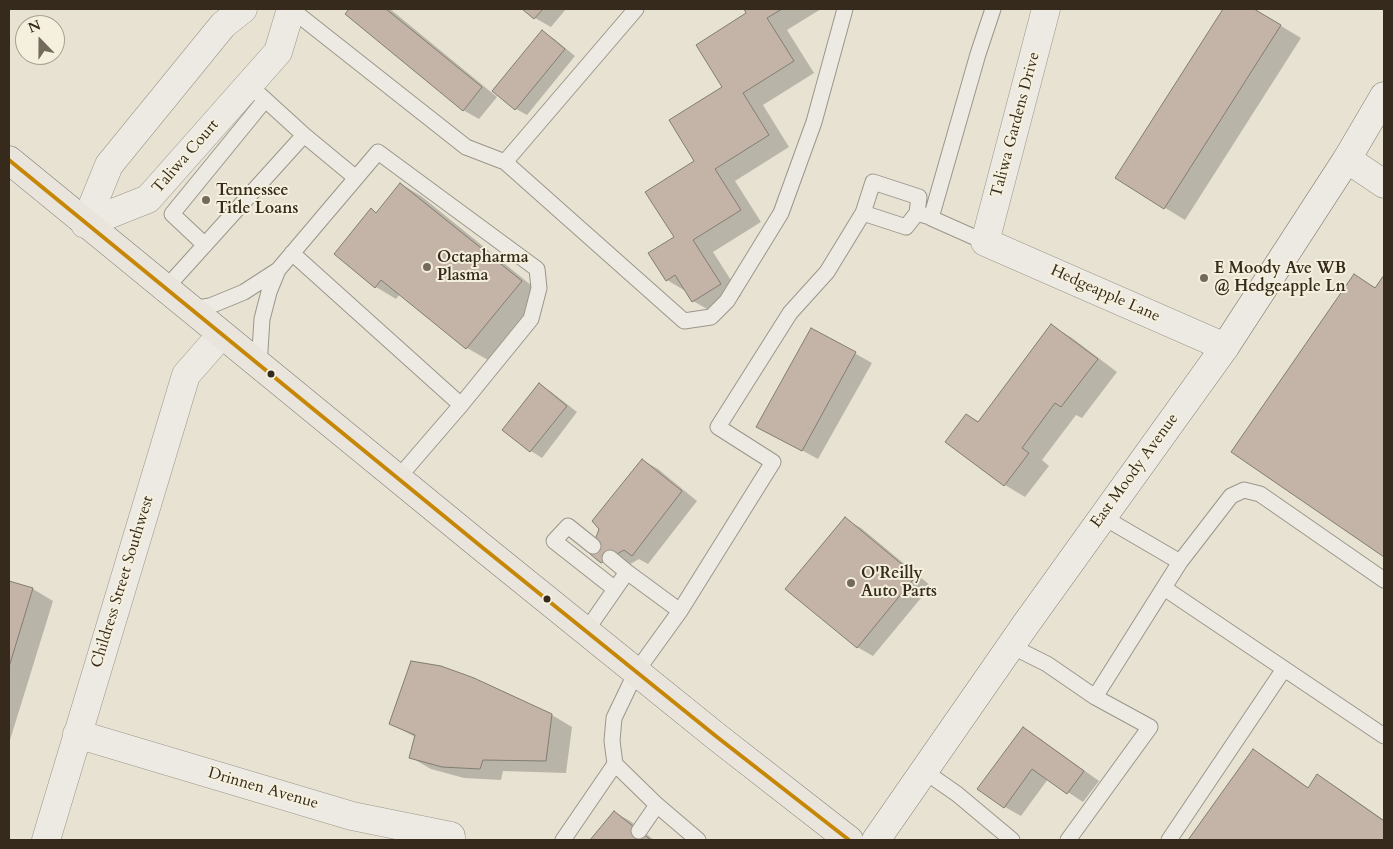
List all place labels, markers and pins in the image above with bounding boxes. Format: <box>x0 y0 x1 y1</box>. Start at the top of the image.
place label: Tennessee Title Loans <box>216 181 298 219</box>
marker: Tennessee Title Loans <box>200 194 212 206</box>
place label: Octapharma Plasma <box>437 248 529 286</box>
place label: E Moody Ave WB @ Hedgeapple Ln <box>1214 259 1346 297</box>
marker: Octapharma Plasma <box>421 261 433 273</box>
marker: E Moody Ave WB @ Hedgeapple Ln <box>1198 272 1210 284</box>
unlabelled marker <box>266 369 276 379</box>
place label: O'Reilly Auto Parts <box>861 564 937 602</box>
marker: O'Reilly Auto Parts <box>845 577 857 589</box>
unlabelled marker <box>542 594 552 604</box>

